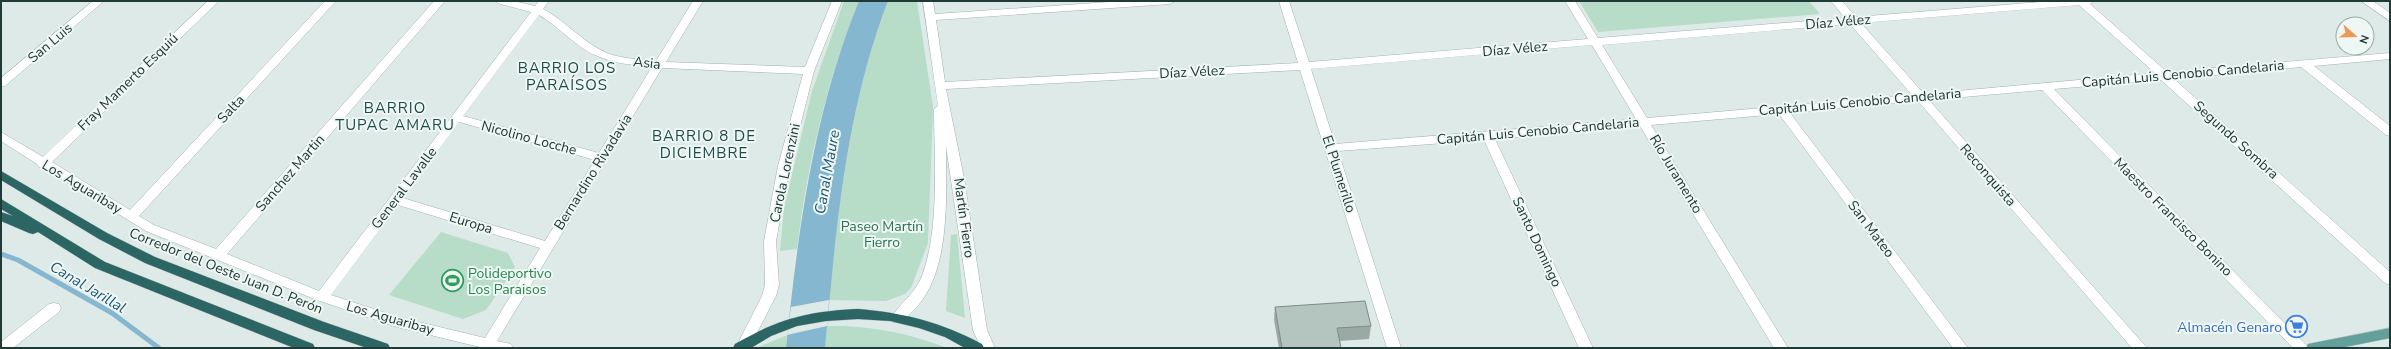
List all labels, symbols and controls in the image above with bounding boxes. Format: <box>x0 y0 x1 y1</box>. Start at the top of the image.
street label: Díaz Vélez <box>1805 10 1872 34</box>
north arrow <box>2335 16 2375 56</box>
street label: San Luis <box>24 19 77 67</box>
street label: Fray Mamerto Esquiú <box>74 29 182 135</box>
text: N <box>2355 33 2372 46</box>
street label: Díaz Vélez <box>1482 37 1549 61</box>
street label: Asia <box>632 52 662 74</box>
street label: Capitán Luis Cenobio Candelaria <box>2081 56 2285 92</box>
district label: BARRIO LOS PARAÍSOS <box>518 58 616 95</box>
street label: Díaz Vélez <box>1159 61 1226 83</box>
street label: Capitán Luis Cenobio Candelaria <box>1758 84 1962 120</box>
street label: Salta <box>213 91 249 127</box>
street label: Segundo Sombra <box>2189 97 2283 183</box>
district label: BARRIO TUPAC AMARU <box>335 98 455 135</box>
street label: Bernardino Rivadavia <box>550 110 636 234</box>
street label: Capitán Luis Cenobio Candelaria <box>1436 113 1640 149</box>
street label: Nicolino Locche <box>479 116 579 160</box>
street label: Carola Lorenzini <box>765 122 805 224</box>
district label: BARRIO 8 DE DICIEMBRE <box>652 126 756 163</box>
water label: Canal Maure <box>810 128 844 216</box>
street label: Sanchez Martin <box>251 130 329 216</box>
street label: Río Juramento <box>1645 131 1707 217</box>
street label: El Plumerillo <box>1318 133 1361 215</box>
street label: Reconquista <box>1956 140 2020 210</box>
street label: General Lavalle <box>367 143 441 233</box>
street label: Maestro Francisco Bonino <box>2109 153 2237 281</box>
street label: Los Aguaribay <box>38 156 126 219</box>
street label: Martín Fierro <box>949 177 979 259</box>
street label: Santo Domingo <box>1508 194 1566 290</box>
street label: San Mateo <box>1843 197 1899 262</box>
street label: Europa <box>447 207 495 239</box>
park label: Paseo Martín Fierro <box>841 217 923 252</box>
street label: Corredor del Oeste Juan D. Perón <box>126 223 326 319</box>
water label: Canal Jarillal <box>46 256 130 318</box>
place label: Polideportivo Los Paraisos <box>468 264 552 299</box>
sports icon: Polideportivo Los Paraisos <box>440 268 466 294</box>
street label: Los Aguaribay <box>344 296 437 340</box>
supermarket icon: Almacén Genaro <box>2284 314 2310 340</box>
place label: Almacén Genaro <box>2177 318 2282 337</box>

